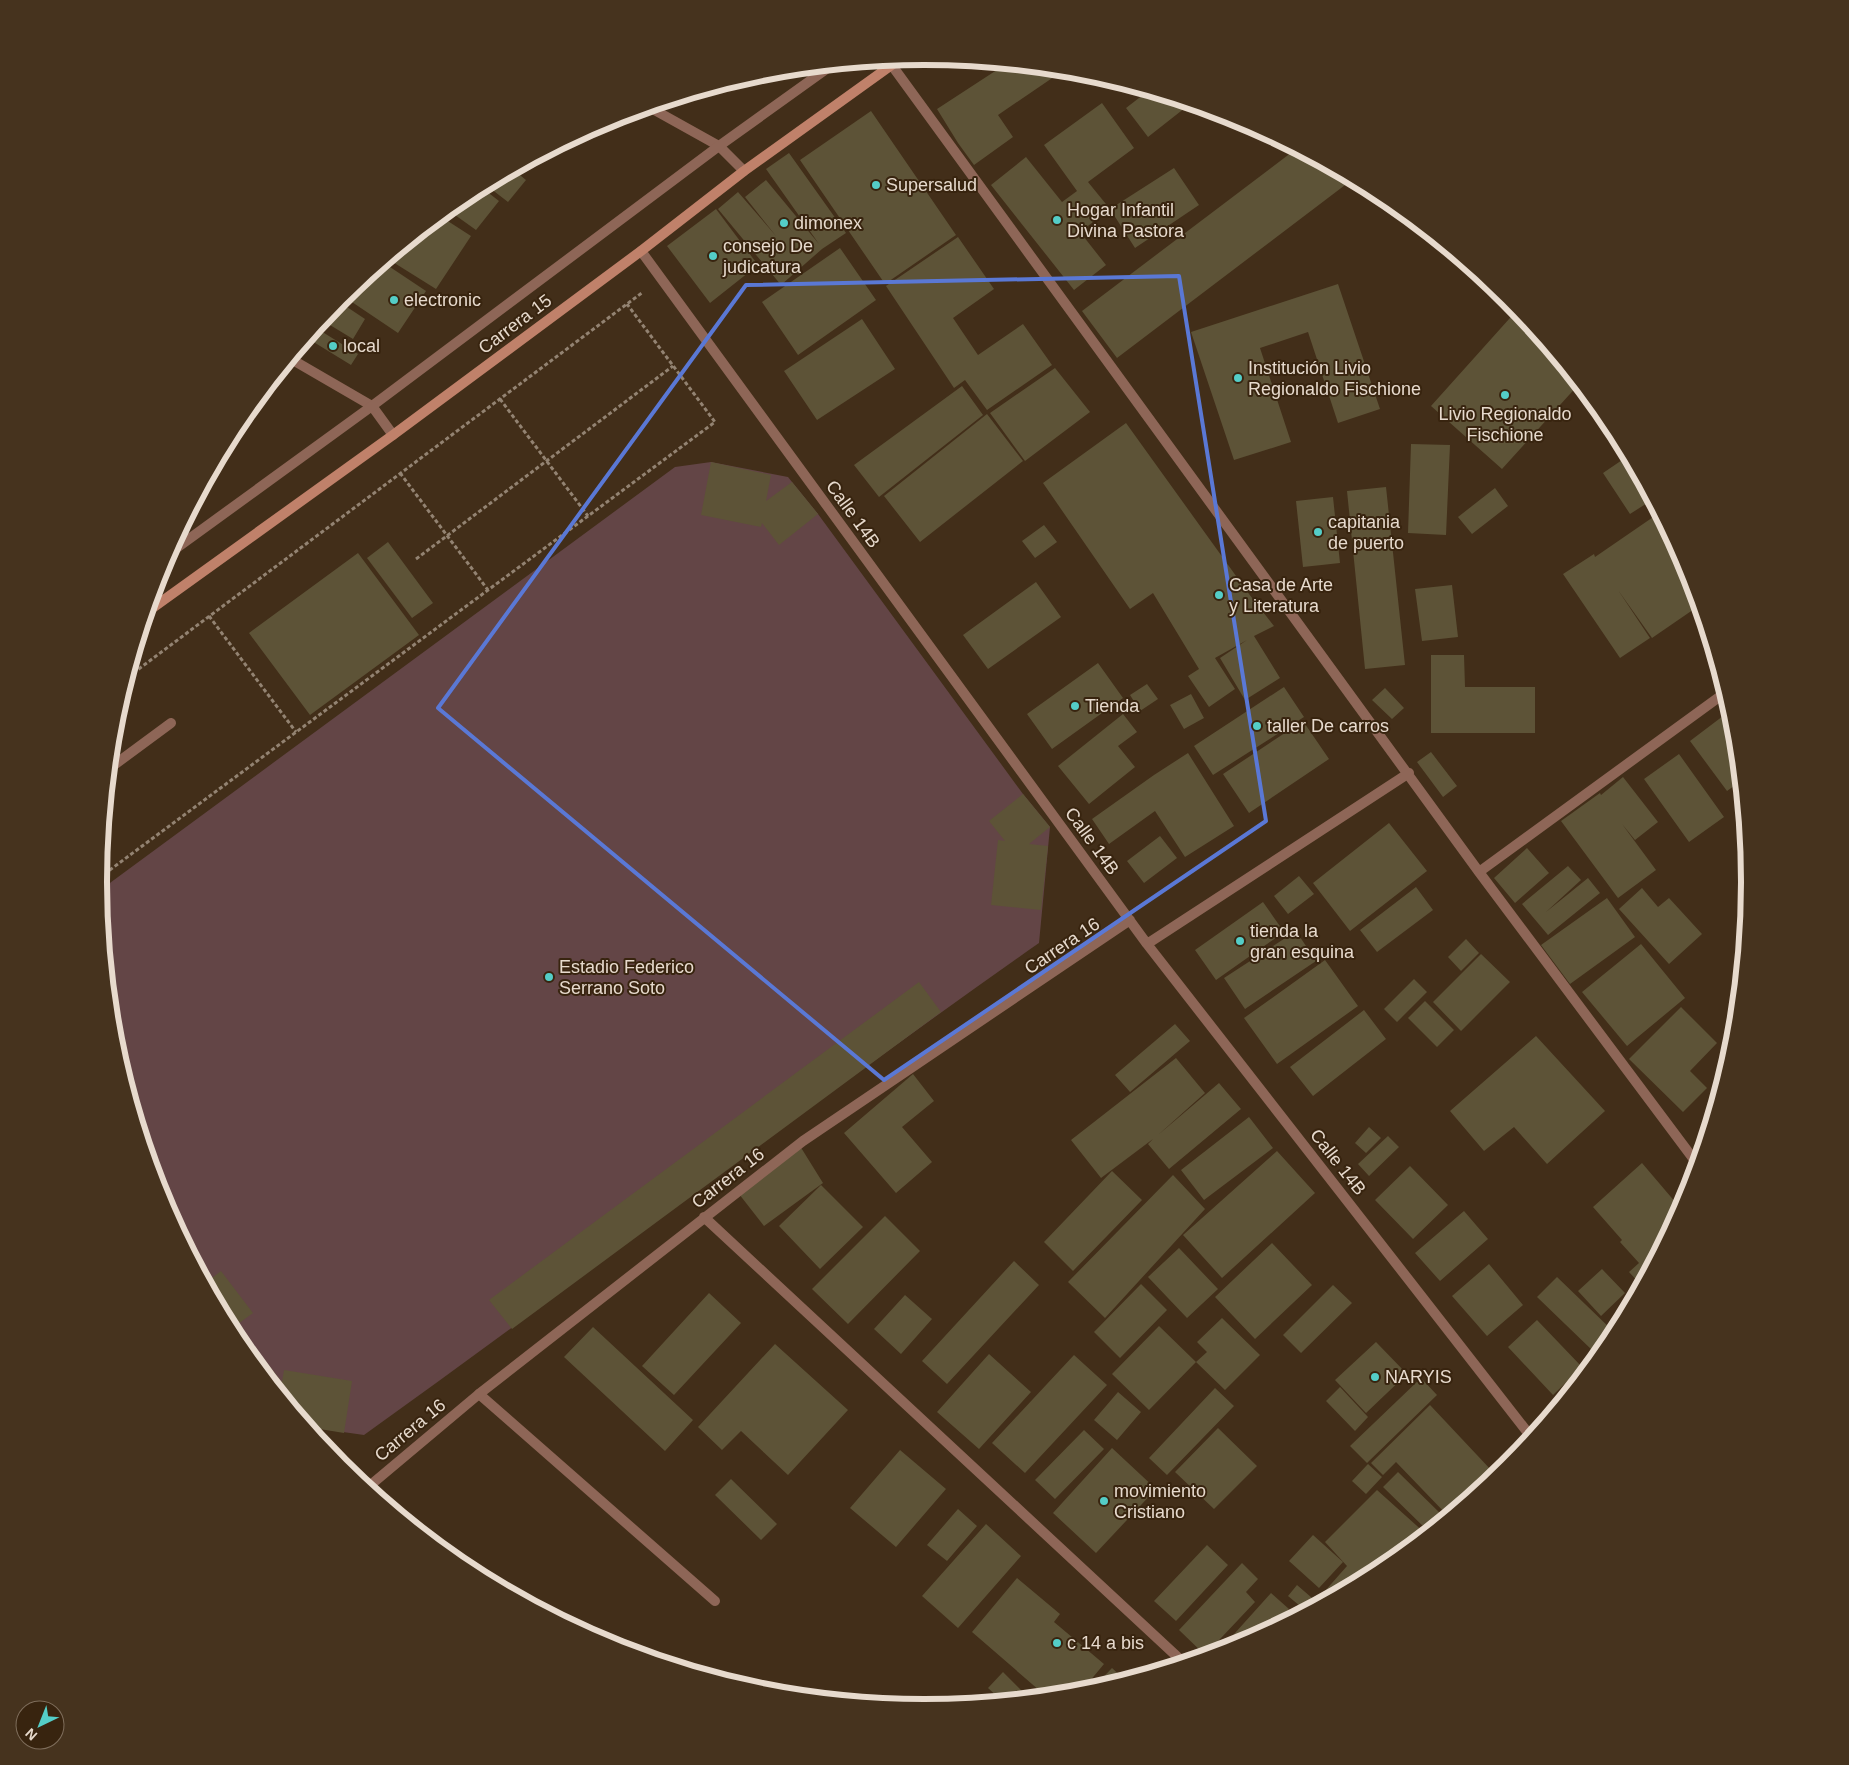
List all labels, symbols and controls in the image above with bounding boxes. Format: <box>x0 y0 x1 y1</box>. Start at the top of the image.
place label: Supersalud <box>886 175 977 195</box>
marker: Supersalud <box>870 179 882 191</box>
place label: Hogar Infantil Divina Pastora <box>1067 200 1185 241</box>
place label: dimonex <box>794 213 862 233</box>
marker: Hogar Infantil Divina Pastora <box>1051 214 1063 226</box>
marker: dimonex <box>778 217 790 229</box>
place label: consejo De judicatura <box>722 236 813 277</box>
marker: consejo De judicatura <box>707 250 719 262</box>
place label: electronic <box>404 290 481 310</box>
street label: Carrera 15 <box>475 290 555 358</box>
marker: electronic <box>388 294 400 306</box>
place label: local <box>343 336 380 356</box>
marker: local <box>327 340 339 352</box>
place label: Institución Livio Regionaldo Fischione <box>1248 358 1421 399</box>
marker: Institución Livio Regionaldo Fischione <box>1232 372 1244 384</box>
marker: Livio Regionaldo Fischione <box>1499 389 1511 401</box>
place label: Livio Regionaldo Fischione <box>1438 404 1572 445</box>
street label: Calle 14B <box>822 477 884 551</box>
place label: capitania de puerto <box>1328 512 1404 553</box>
marker: capitania de puerto <box>1312 526 1324 538</box>
place label: Casa de Arte y Literatura <box>1229 575 1333 616</box>
marker: Casa de Arte y Literatura <box>1213 589 1225 601</box>
place label: Tienda <box>1085 696 1140 716</box>
marker: Tienda <box>1069 700 1081 712</box>
place label: taller De carros <box>1267 716 1389 736</box>
marker: taller De carros <box>1251 720 1263 732</box>
street label: Calle 14B <box>1061 804 1123 878</box>
street label: Carrera 16 <box>1021 914 1103 978</box>
place label: tienda la gran esquina <box>1250 921 1355 962</box>
marker: tienda la gran esquina <box>1234 935 1246 947</box>
place label: Estadio Federico Serrano Soto <box>559 957 694 998</box>
marker: Estadio Federico Serrano Soto <box>543 971 555 983</box>
street label: Calle 14B <box>1306 1125 1370 1199</box>
street label: Carrera 16 <box>688 1144 768 1212</box>
place label: NARYIS <box>1385 1367 1452 1387</box>
marker: NARYIS <box>1369 1371 1381 1383</box>
street label: Carrera 16 <box>371 1395 449 1465</box>
place label: movimiento Cristiano <box>1114 1481 1206 1522</box>
marker: movimiento Cristiano <box>1098 1495 1110 1507</box>
place label: c 14 a bis <box>1067 1633 1144 1653</box>
marker: c 14 a bis <box>1051 1637 1063 1649</box>
north arrow <box>15 1700 65 1750</box>
text: N <box>22 1725 40 1744</box>

